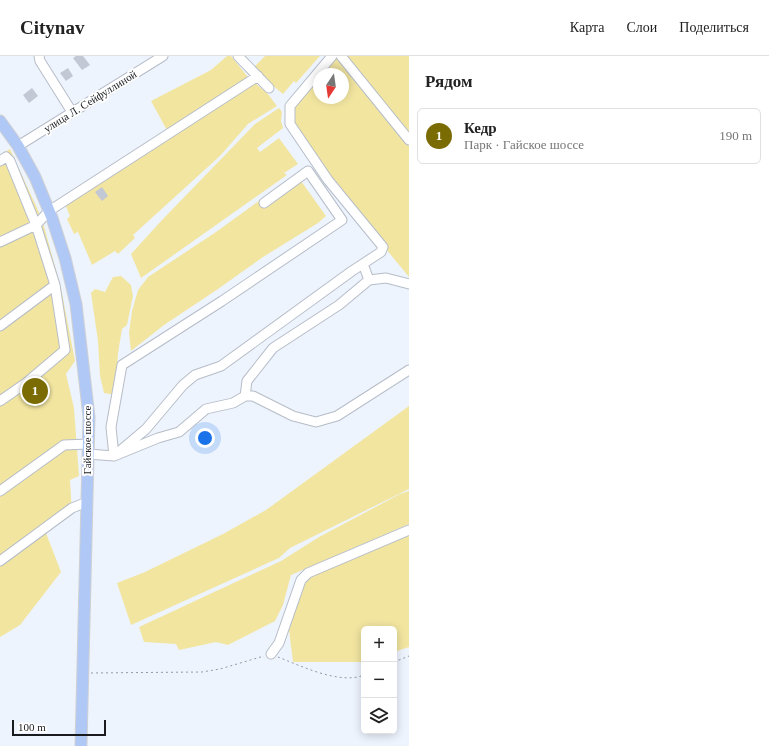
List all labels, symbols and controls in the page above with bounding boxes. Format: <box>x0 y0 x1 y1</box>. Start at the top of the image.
text: Citynav <box>20 17 84 38</box>
text: Карта <box>570 20 604 35</box>
text: Слои <box>626 20 657 35</box>
text: Поделиться <box>679 20 749 35</box>
street label: улица Л. Сейфуллиной <box>41 67 139 134</box>
north arrow <box>313 68 349 104</box>
text: Рядом <box>425 72 473 91</box>
text: Кедр <box>464 120 497 136</box>
text: 1 <box>436 128 442 143</box>
text: 190 m <box>719 128 752 143</box>
text: Парк · Гайское шоссе <box>464 137 584 152</box>
pin: 1 <box>22 376 48 406</box>
street label: Гайское шоссе <box>81 405 93 474</box>
your location <box>195 428 215 448</box>
map controls <box>361 626 397 734</box>
button: + <box>361 626 397 662</box>
button: − <box>361 662 397 698</box>
button: layers <box>361 698 397 734</box>
scale bar <box>12 718 106 737</box>
text: 100 m <box>18 721 46 733</box>

